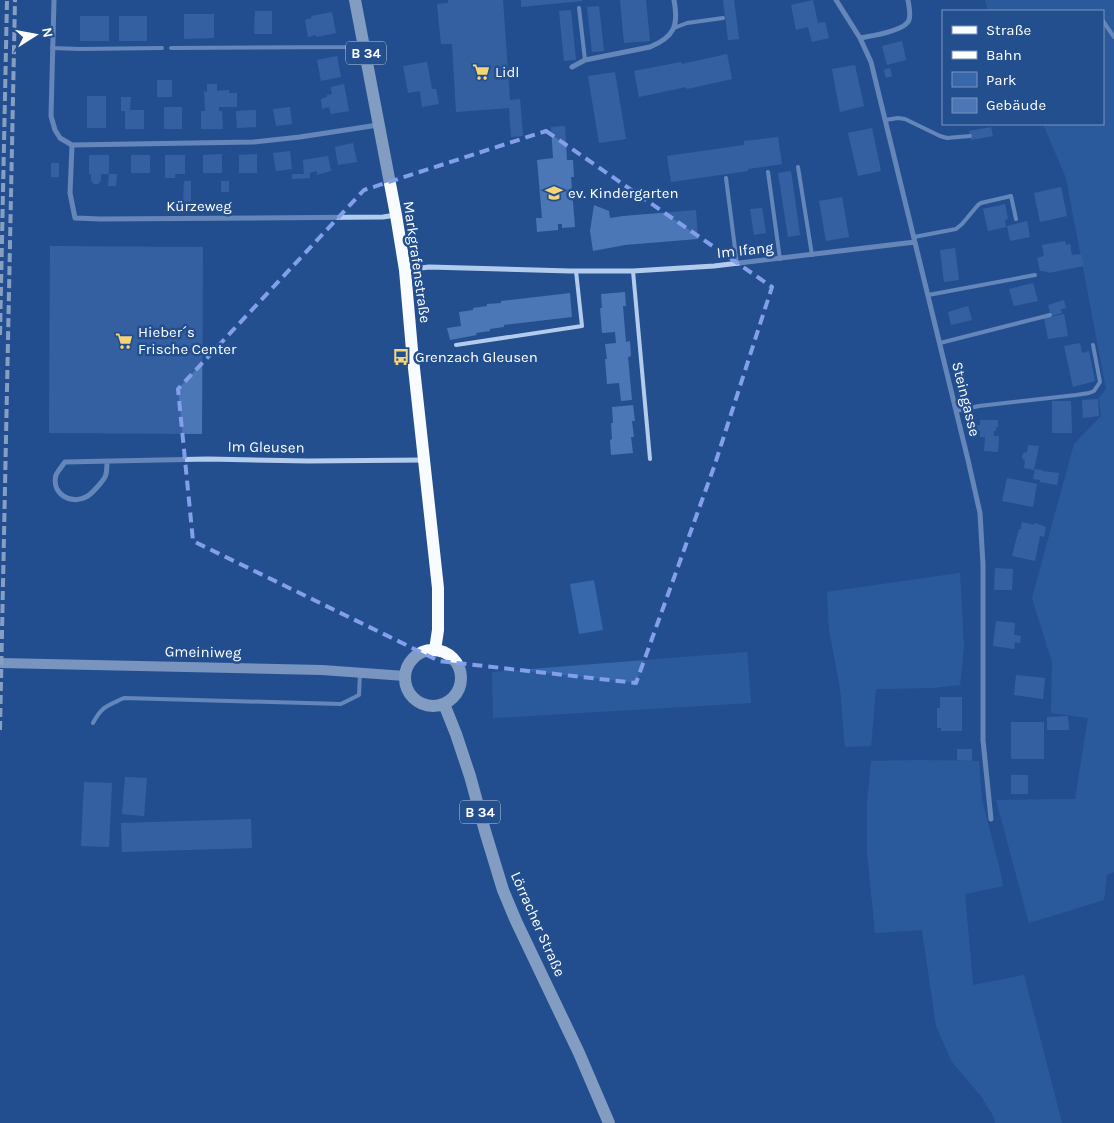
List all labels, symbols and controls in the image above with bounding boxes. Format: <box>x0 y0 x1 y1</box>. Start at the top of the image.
north arrow <box>10 10 60 60</box>
legend <box>942 10 1104 125</box>
text: Straße <box>986 21 1031 39</box>
text: N <box>38 26 57 39</box>
road number: B 34 <box>346 42 386 64</box>
text: Bahn <box>986 46 1022 64</box>
supermarket icon: Lidl <box>471 62 491 82</box>
place label: Lidl <box>495 63 520 81</box>
text: Park <box>986 71 1016 89</box>
text: Gebäude <box>986 96 1046 114</box>
school or university icon: ev. Kindergarten <box>544 183 564 203</box>
place label: ev. Kindergarten <box>568 184 678 202</box>
street label: Kürzeweg <box>166 197 232 215</box>
street label: Markgrafenstraße <box>400 200 434 324</box>
street label: Im Ifang <box>716 238 775 262</box>
place label: Hieber´s Frische Center <box>138 323 237 358</box>
supermarket icon: Hieber´s Frische Center <box>114 331 134 351</box>
bus stop icon: Grenzach Gleusen <box>391 347 411 367</box>
place label: Grenzach Gleusen <box>415 348 538 366</box>
street label: Steingasse <box>948 360 984 438</box>
street label: Im Gleusen <box>227 437 305 457</box>
street label: Gmeiniweg <box>165 642 242 662</box>
road number: B 34 <box>460 800 500 824</box>
street label: Lörracher Straße <box>507 869 569 979</box>

